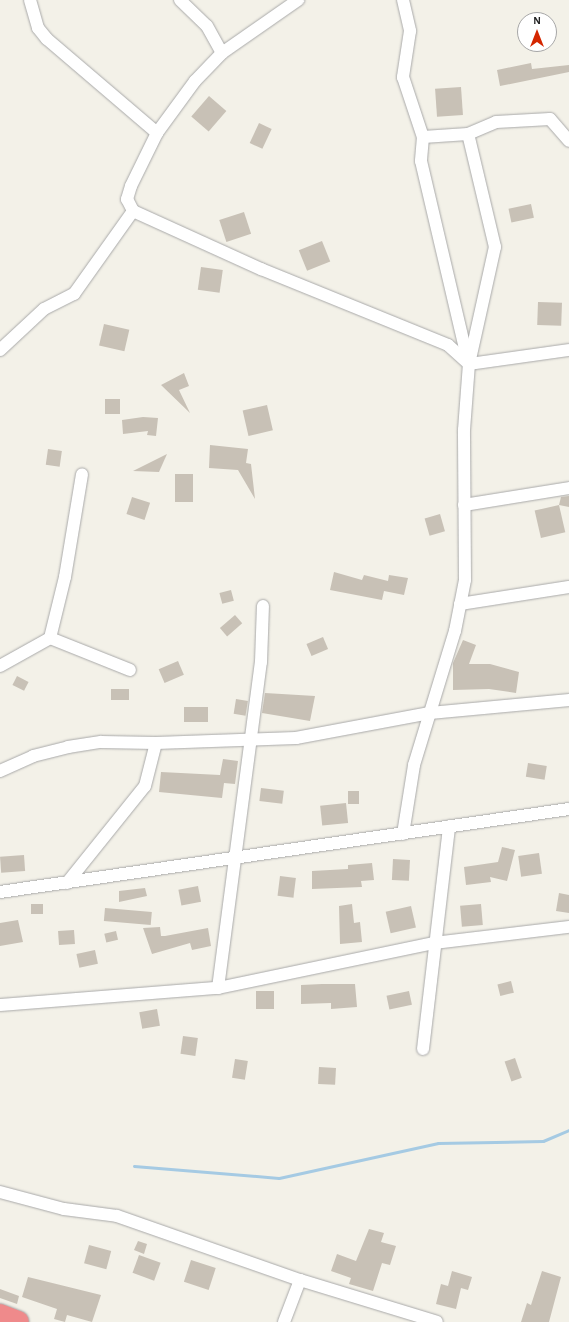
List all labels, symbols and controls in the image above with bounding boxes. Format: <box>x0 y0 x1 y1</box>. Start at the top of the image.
north arrow <box>517 12 557 52</box>
text: N <box>533 15 541 26</box>

